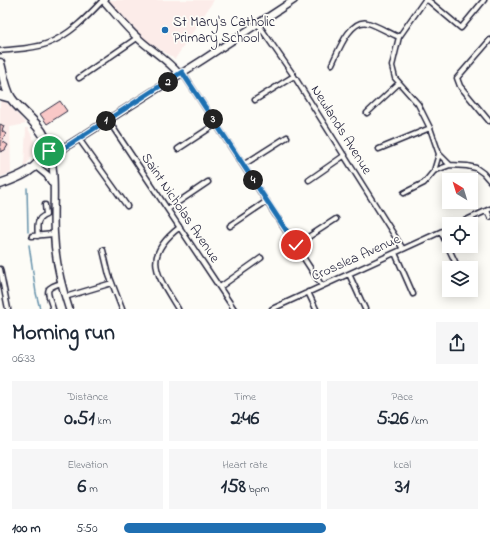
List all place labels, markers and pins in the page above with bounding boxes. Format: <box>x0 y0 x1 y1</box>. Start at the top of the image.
place label: St Mary's Catholic Primary School <box>173 12 276 50</box>
marker: St Mary's Catholic Primary School <box>160 25 170 35</box>
pin: 2 <box>158 72 178 92</box>
pin: 3 <box>203 109 223 129</box>
pin: 1 <box>96 111 116 131</box>
pin <box>32 134 66 168</box>
pin: 4 <box>243 170 263 190</box>
pin <box>279 228 313 262</box>

